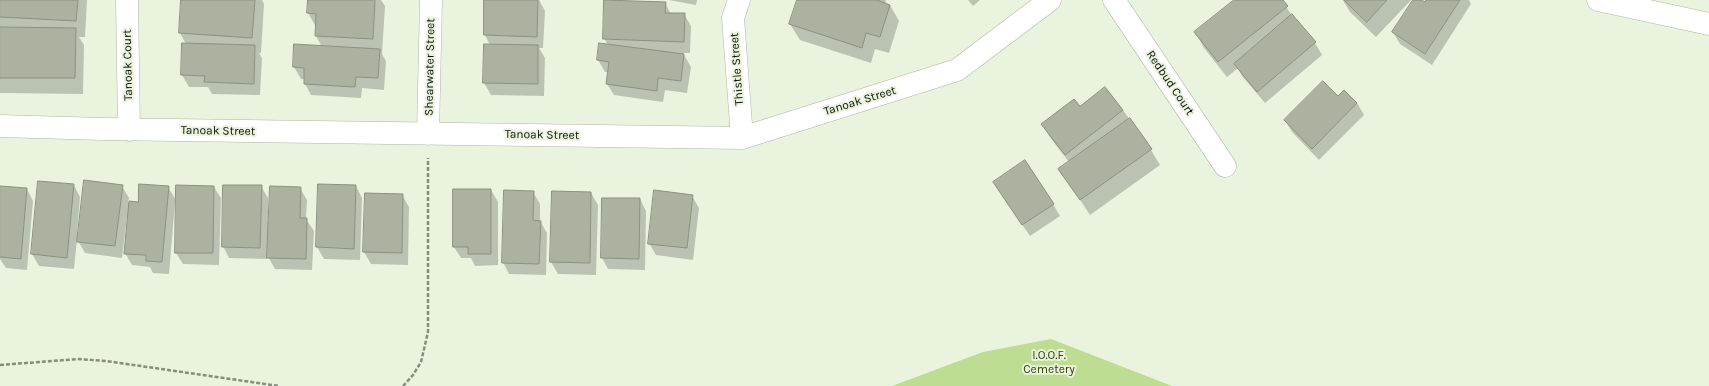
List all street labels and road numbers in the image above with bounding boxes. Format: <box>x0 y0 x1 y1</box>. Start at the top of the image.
street label: Shearwater Street <box>422 18 438 116</box>
street label: Tanoak Court <box>120 29 136 101</box>
street label: Thistle Street <box>727 32 747 106</box>
street label: Redbud Court <box>1143 48 1197 118</box>
street label: Tanoak Street <box>822 83 898 119</box>
street label: Tanoak Street <box>181 123 255 139</box>
street label: Tanoak Street <box>505 127 579 143</box>

